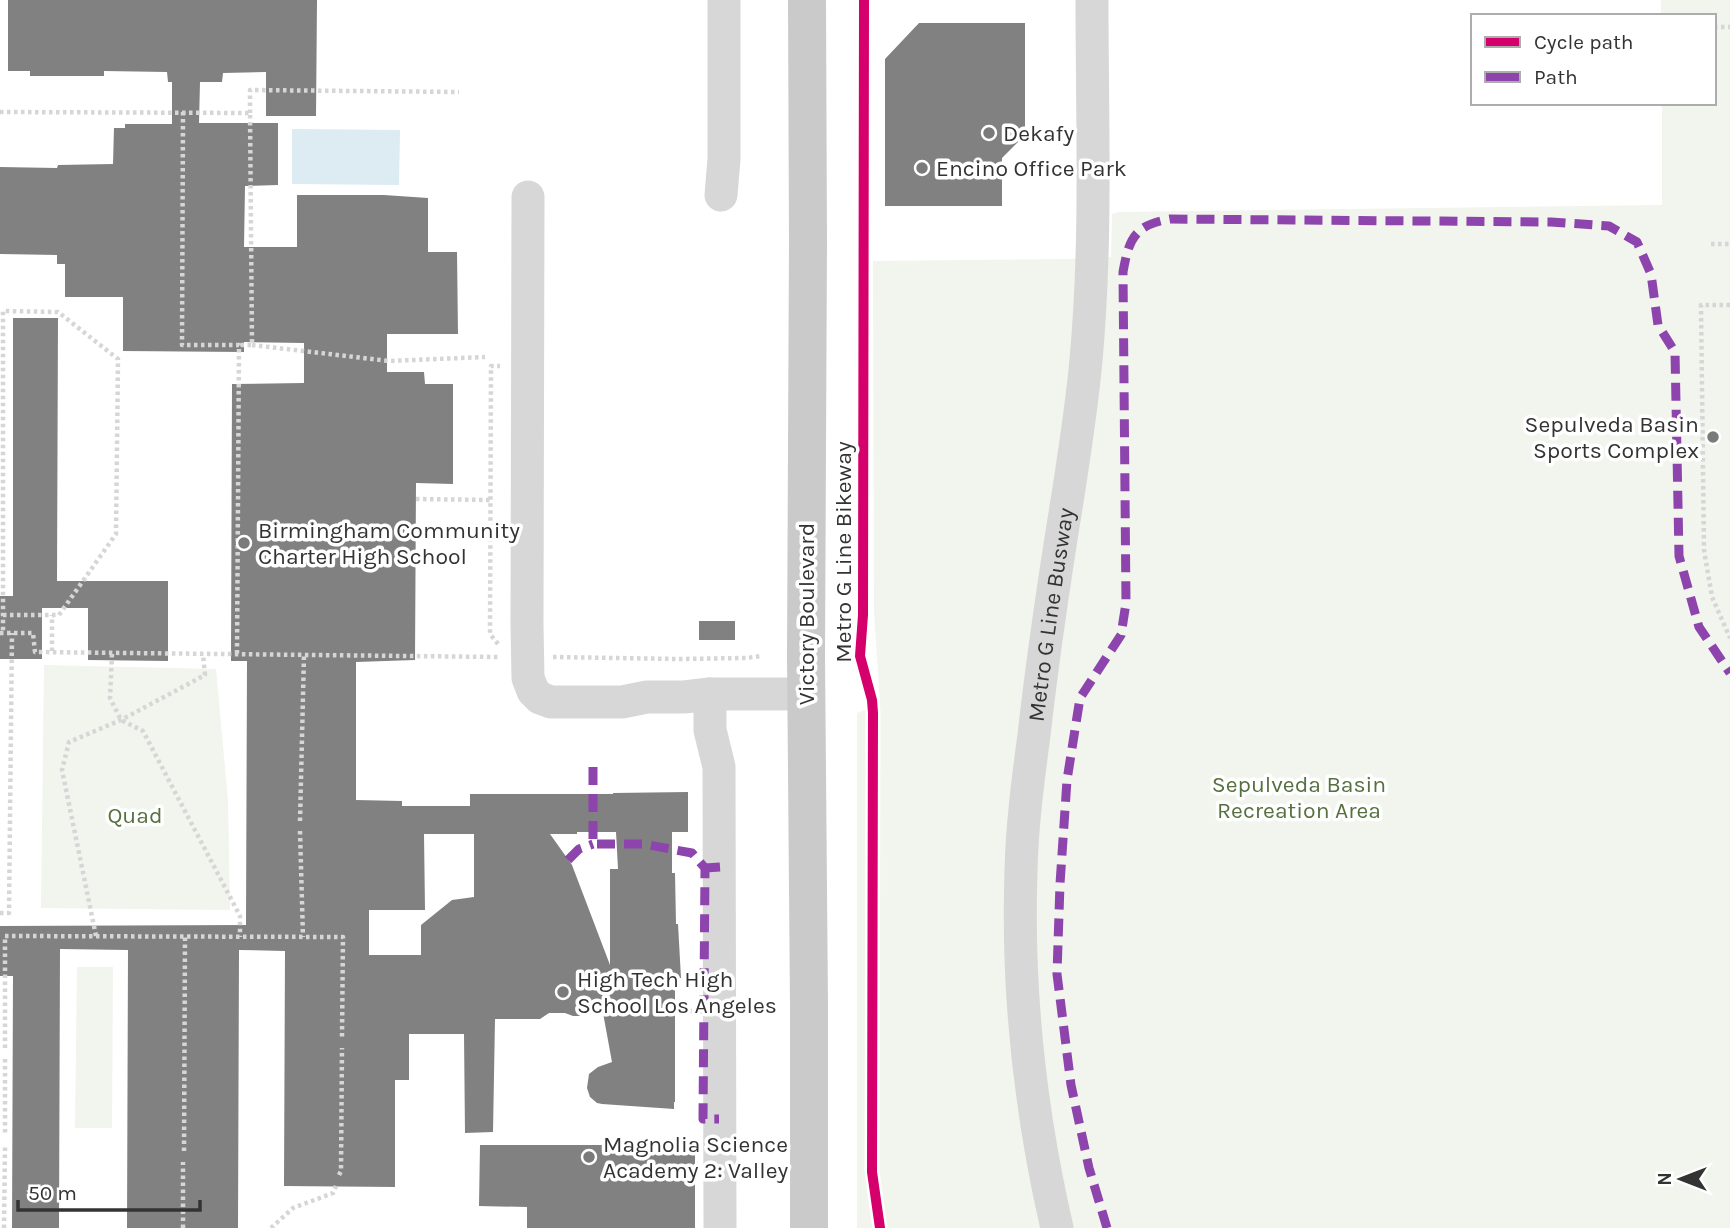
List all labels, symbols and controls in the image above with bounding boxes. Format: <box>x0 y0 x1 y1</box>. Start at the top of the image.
legend <box>1471 14 1716 105</box>
text: Cycle path <box>1534 30 1634 54</box>
text: Path <box>1534 65 1578 89</box>
place label: Dekafy <box>1003 120 1074 147</box>
marker: Dekafy <box>981 125 997 141</box>
place label: Encino Office Park <box>936 155 1127 182</box>
marker: Encino Office Park <box>914 160 930 176</box>
place label: Sepulveda Basin Sports Complex <box>1525 411 1699 464</box>
marker: Sepulveda Basin Sports Complex <box>1705 429 1721 445</box>
street label: Metro G Line Bikeway <box>830 441 857 663</box>
street label: Metro G Line Busway <box>1022 505 1079 723</box>
place label: Birmingham Community Charter High School <box>258 517 520 570</box>
street label: Victory Boulevard <box>793 523 820 705</box>
marker: Birmingham Community Charter High School <box>236 535 252 551</box>
park label: Sepulveda Basin Recreation Area <box>1212 771 1386 824</box>
park label: Quad <box>107 802 163 829</box>
place label: High Tech High School Los Angeles <box>577 966 777 1019</box>
marker: High Tech High School Los Angeles <box>555 984 571 1000</box>
place label: Magnolia Science Academy 2: Valley <box>603 1131 789 1184</box>
north arrow <box>1646 1144 1716 1214</box>
marker: Magnolia Science Academy 2: Valley <box>581 1149 597 1165</box>
scale bar <box>18 1168 200 1212</box>
text: N <box>1654 1172 1676 1186</box>
text: 50 m <box>28 1181 77 1205</box>

